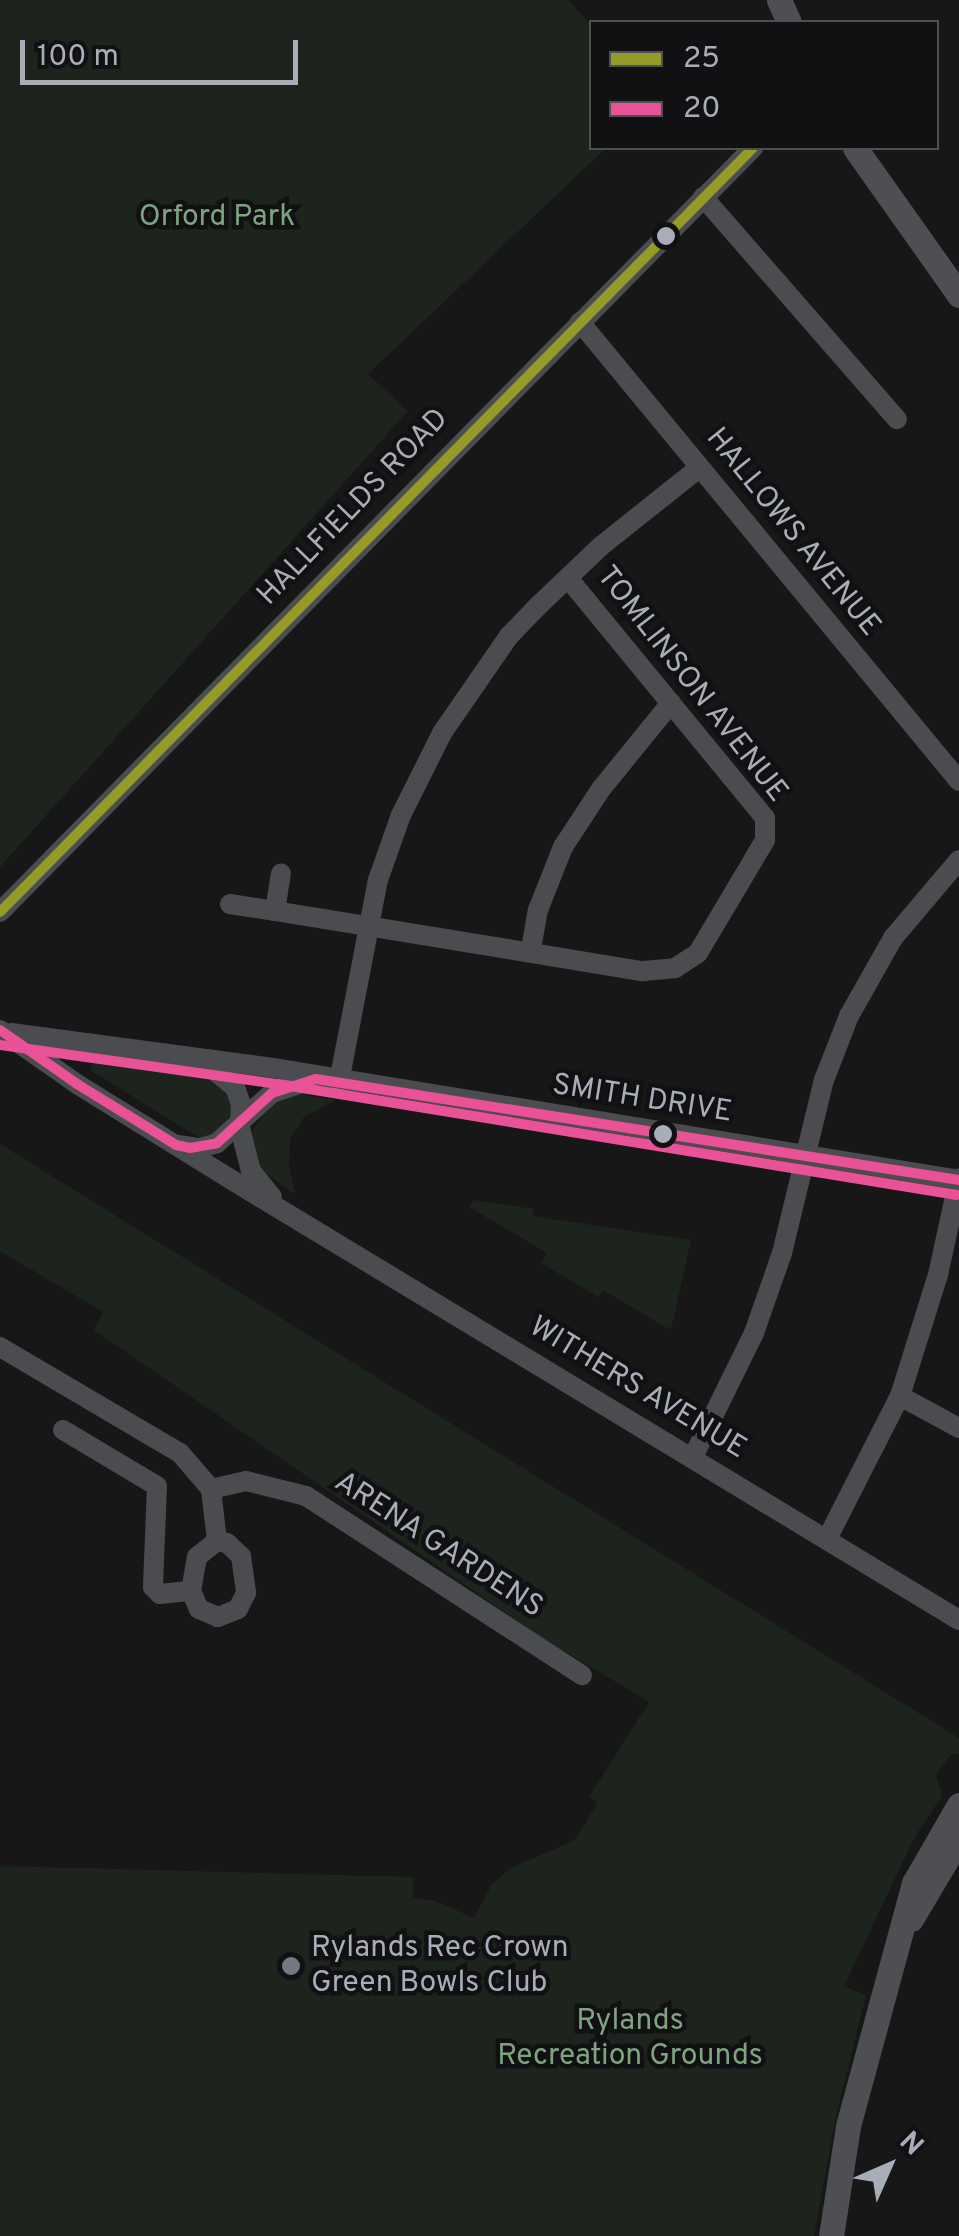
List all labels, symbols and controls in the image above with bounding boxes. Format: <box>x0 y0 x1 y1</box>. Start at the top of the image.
scale bar <box>25 20 302 82</box>
legend <box>589 20 939 150</box>
text: 100 m <box>37 39 119 76</box>
text: 25 <box>683 41 720 78</box>
text: 20 <box>683 91 721 128</box>
park label: Orford Park <box>139 200 295 236</box>
unlabelled marker <box>656 226 676 246</box>
street label: HALLFIELDS ROAD <box>251 402 457 614</box>
street label: HALLOWS AVENUE <box>697 421 887 645</box>
street label: TOMLINSON AVENUE <box>587 559 795 811</box>
street label: SMITH DRIVE <box>550 1068 734 1132</box>
unlabelled marker <box>653 1124 673 1144</box>
street label: WITHERS AVENUE <box>521 1310 753 1468</box>
street label: ARENA GARDENS <box>326 1465 550 1627</box>
place label: Rylands Rec Crown Green Bowls Club <box>311 1931 569 2002</box>
marker: Rylands Rec Crown Green Bowls Club <box>280 1955 302 1977</box>
park label: Rylands Recreation Grounds <box>497 2004 763 2074</box>
north arrow <box>839 2116 939 2216</box>
text: N <box>890 2125 930 2165</box>

